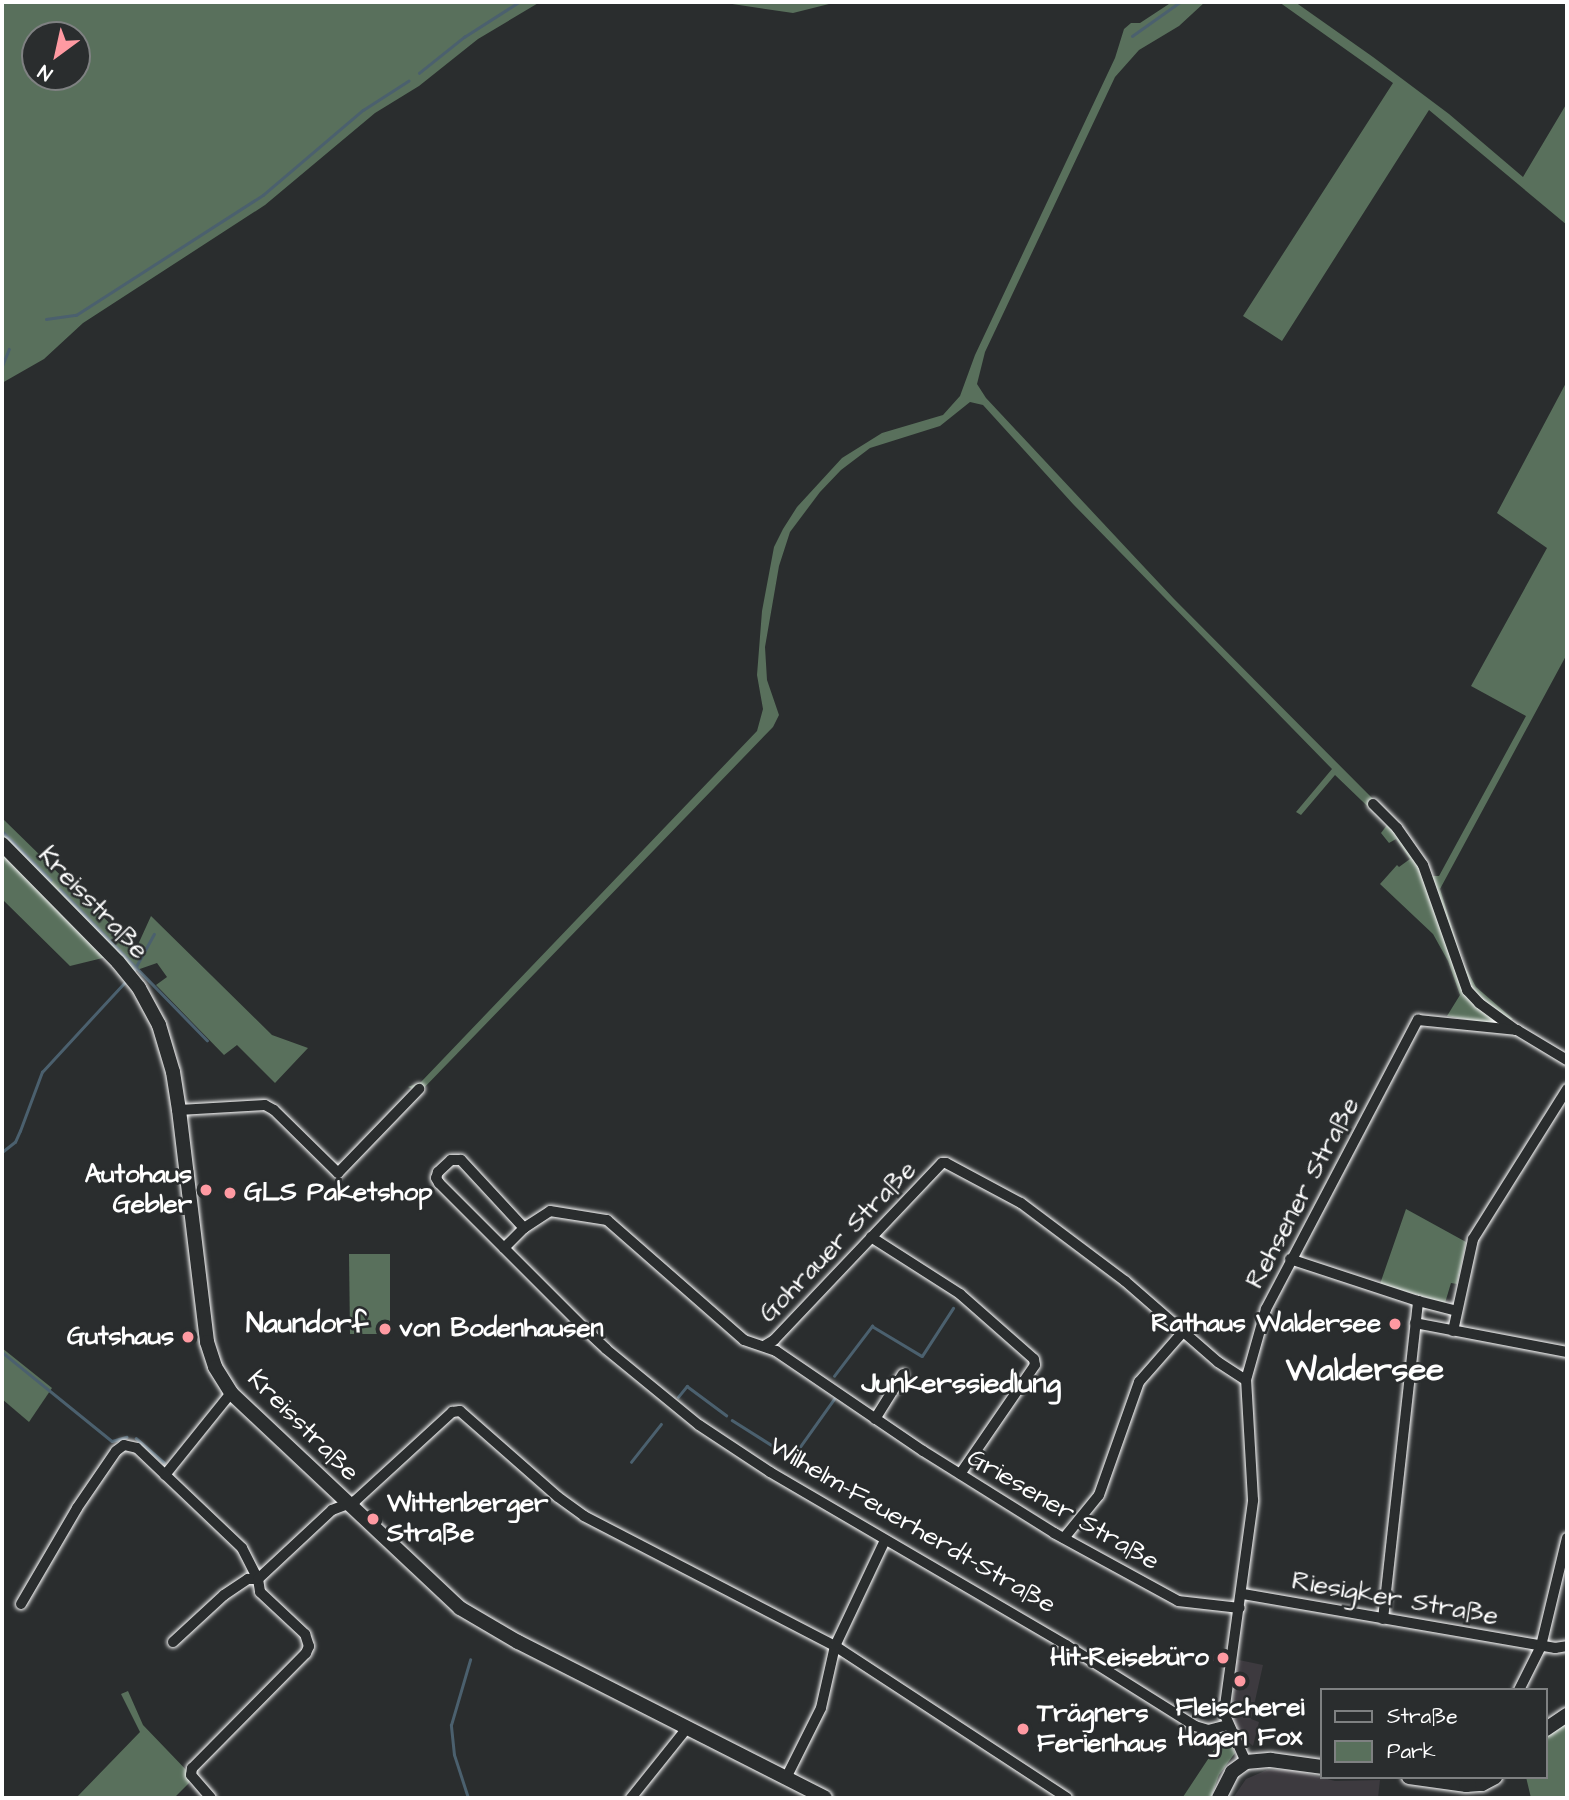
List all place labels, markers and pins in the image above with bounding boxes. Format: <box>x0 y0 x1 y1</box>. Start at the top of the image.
place label: Autohaus Gebler <box>85 1159 192 1220</box>
place label: GLS Paketshop <box>244 1177 432 1209</box>
marker: Autohaus Gebler <box>198 1182 214 1198</box>
marker: GLS Paketshop <box>222 1185 238 1201</box>
place label: Rathaus Waldersee <box>1151 1308 1381 1340</box>
place label: von Bodenhausen <box>399 1313 603 1345</box>
marker: Rathaus Waldersee <box>1387 1316 1403 1332</box>
place label: Gutshaus <box>67 1321 174 1353</box>
marker: von Bodenhausen <box>377 1321 393 1337</box>
marker: Gutshaus <box>180 1329 196 1345</box>
place label: Wittenberger Straße <box>387 1488 548 1550</box>
marker: Wittenberger Straße <box>365 1511 381 1527</box>
place label: Hit-Reisebüro <box>1050 1642 1209 1674</box>
marker: Hit-Reisebüro <box>1215 1650 1231 1666</box>
marker: Fleischerei Hagen Fox <box>1232 1673 1248 1689</box>
place label: Fleischerei Hagen Fox <box>1176 1692 1304 1754</box>
place label: Trägners Ferienhaus <box>1037 1698 1167 1760</box>
marker: Trägners Ferienhaus <box>1015 1721 1031 1737</box>

